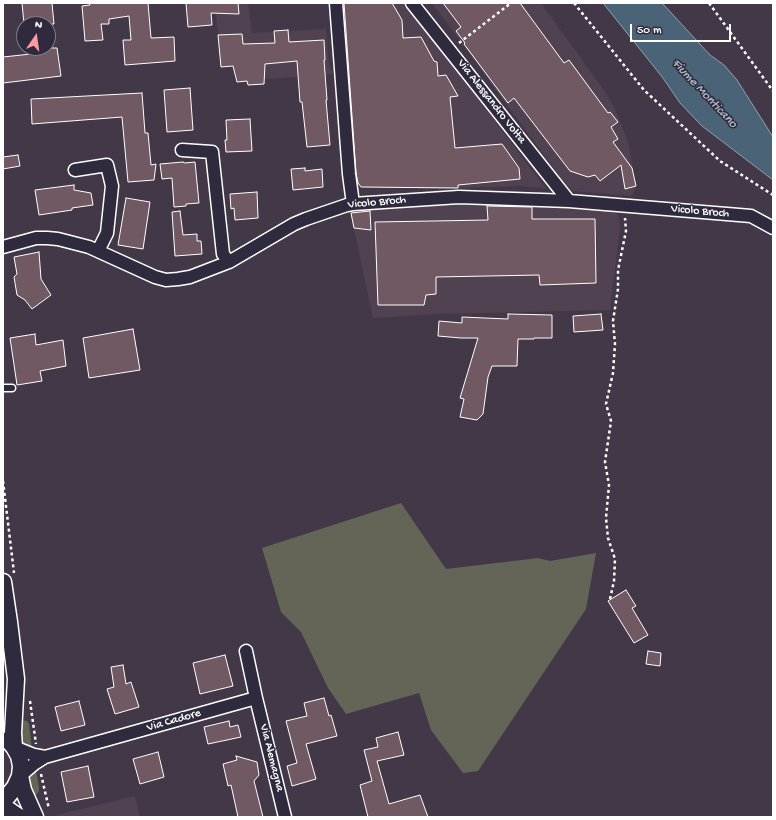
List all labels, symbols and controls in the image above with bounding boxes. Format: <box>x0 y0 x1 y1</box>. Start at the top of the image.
north arrow <box>16 16 56 56</box>
scale bar <box>632 16 733 42</box>
text: N <box>34 19 43 32</box>
text: 50 m <box>637 24 662 38</box>
water label: Fiume Monticano <box>668 56 740 132</box>
street label: Via Alessandro Volta <box>454 57 528 147</box>
street label: Vicolo Broch <box>347 193 407 213</box>
street label: Vicolo Broch <box>670 202 730 222</box>
street label: Via Cadore <box>145 706 203 736</box>
street label: Via Alemagna <box>256 723 286 793</box>

